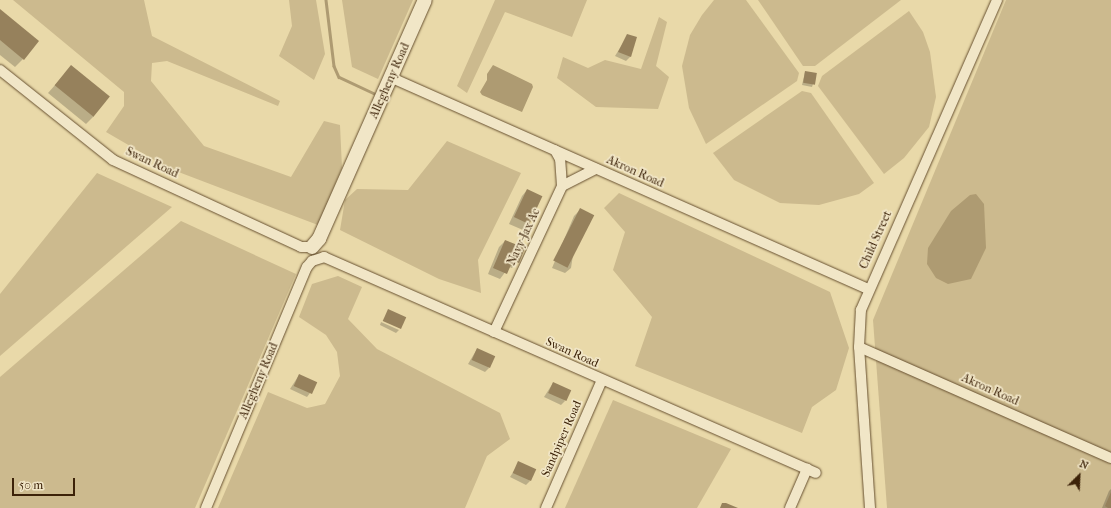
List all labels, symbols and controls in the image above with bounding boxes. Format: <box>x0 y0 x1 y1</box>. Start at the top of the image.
street label: Allegheny Road <box>367 41 413 121</box>
street label: Swan Road <box>123 145 181 181</box>
street label: Akron Road <box>604 153 666 191</box>
street label: Navy-Jax Ac <box>505 206 543 268</box>
street label: Child Street <box>857 209 895 271</box>
street label: Swan Road <box>543 335 601 371</box>
street label: Allegheny Road <box>236 341 282 421</box>
street label: Akron Road <box>959 371 1021 409</box>
street label: Sandpiper Road <box>539 399 585 479</box>
north arrow <box>1059 456 1099 496</box>
text: N <box>1078 457 1091 472</box>
scale bar <box>14 470 77 496</box>
text: 50 m <box>19 478 43 492</box>

